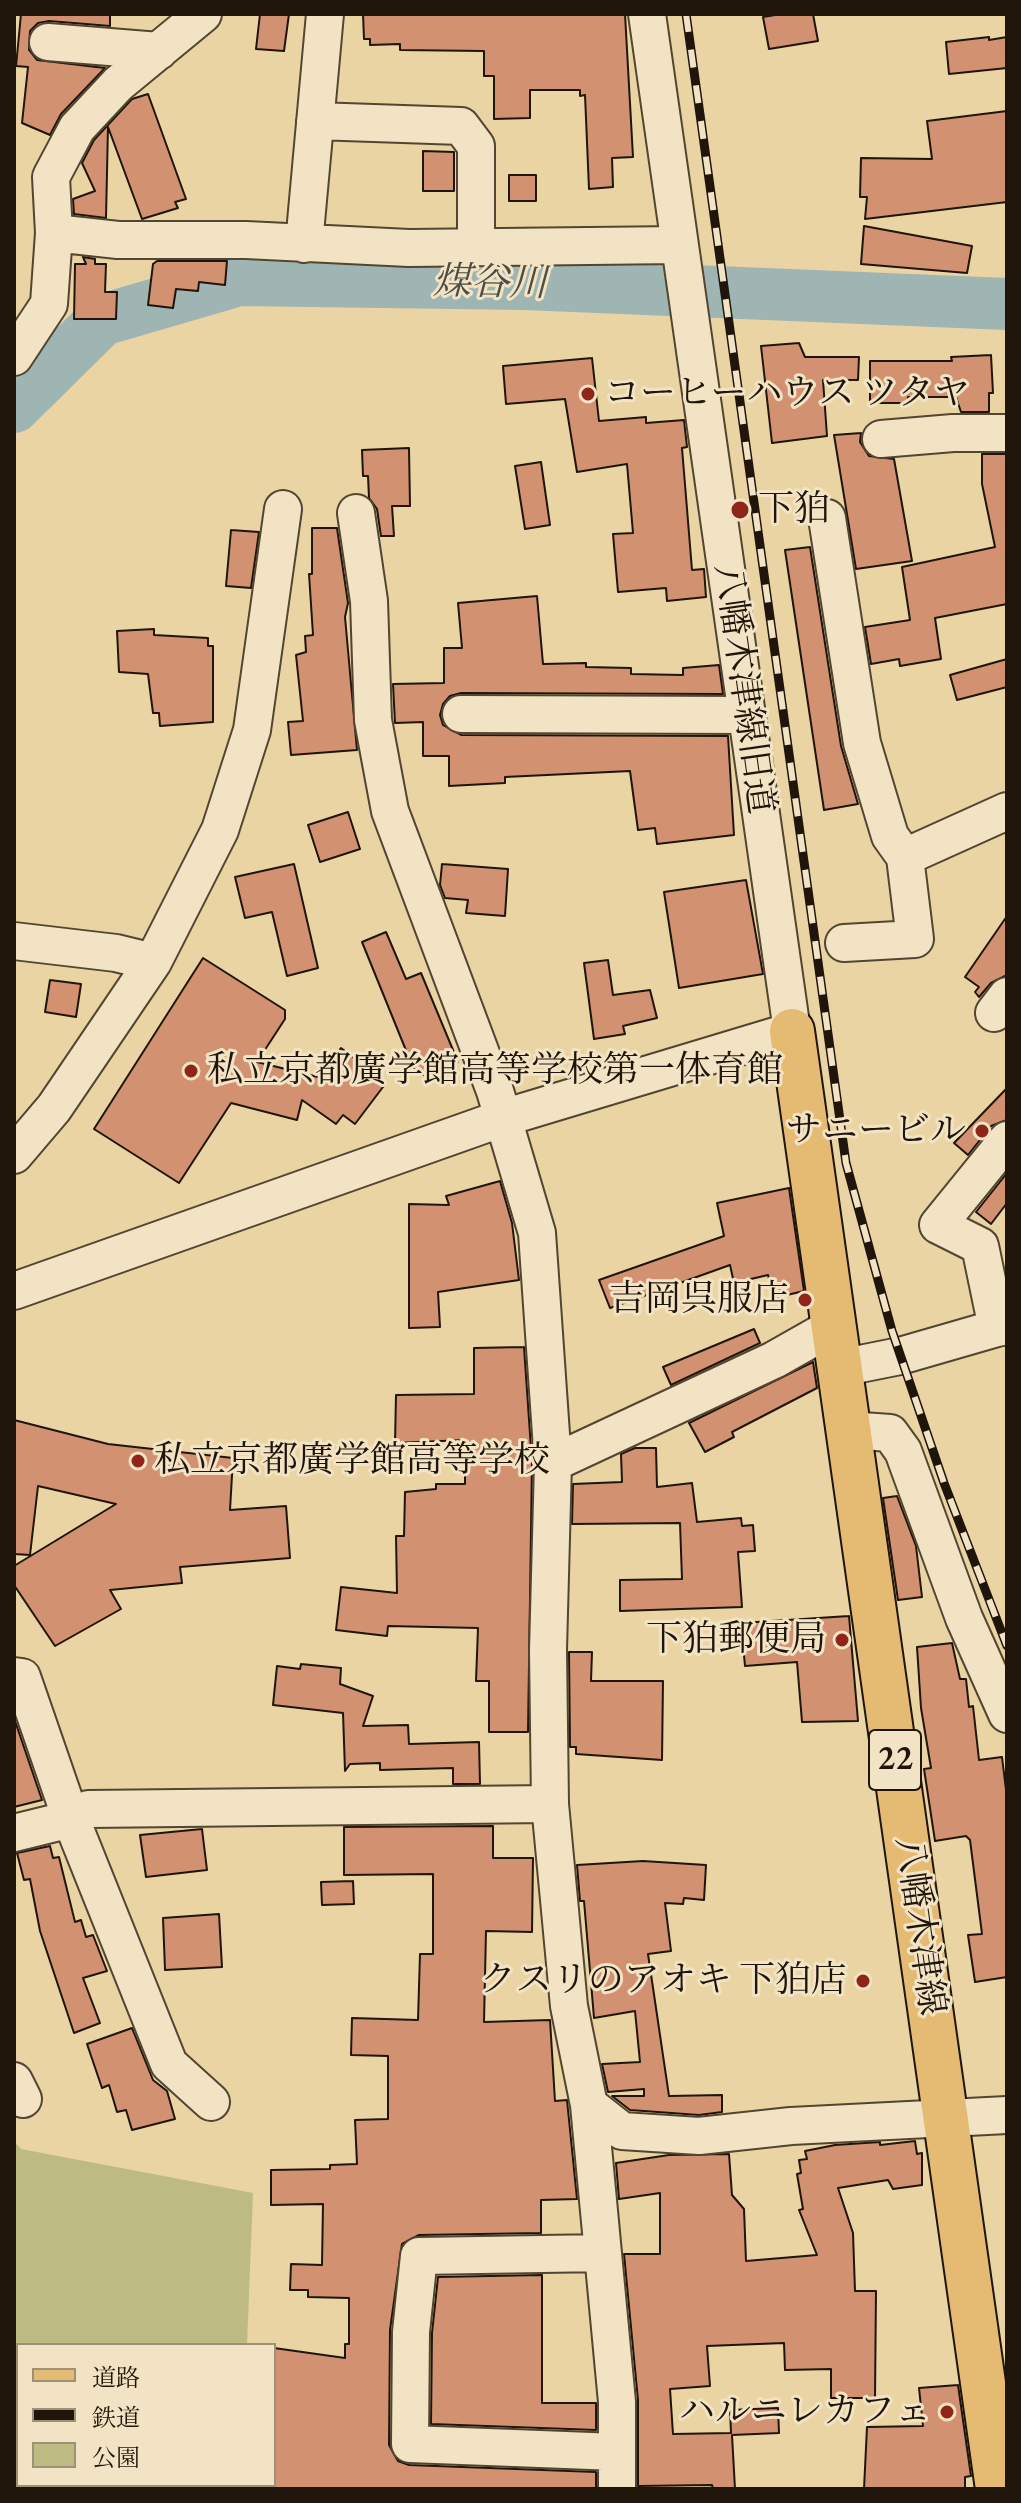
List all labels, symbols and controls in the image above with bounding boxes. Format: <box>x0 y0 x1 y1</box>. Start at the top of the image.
water label: 煤谷川 <box>433 260 547 308</box>
place label: コーヒーハウス ツタヤ <box>604 372 970 416</box>
marker: コーヒーハウス ツタヤ <box>579 385 597 403</box>
place label: 下狛 <box>758 488 830 532</box>
marker: 下狛 <box>729 499 751 521</box>
street label: 八幡木津線旧道 <box>704 561 782 817</box>
place label: 私立京都廣学館高等学校第一体育館 <box>207 1049 783 1093</box>
marker: 私立京都廣学館高等学校第一体育館 <box>182 1062 200 1080</box>
place label: サニービル <box>786 1109 966 1153</box>
marker: サニービル <box>973 1122 991 1140</box>
place label: 吉岡呉服店 <box>609 1278 789 1322</box>
marker: 吉岡呉服店 <box>796 1291 814 1309</box>
place label: 私立京都廣学館高等学校 <box>154 1439 550 1483</box>
marker: 私立京都廣学館高等学校 <box>129 1452 147 1470</box>
place label: 下狛郵便局 <box>646 1618 826 1662</box>
marker: 下狛郵便局 <box>833 1631 851 1649</box>
road number: 22 <box>869 1730 921 1790</box>
street label: 八幡木津線 <box>885 1834 953 2018</box>
place label: クスリのアオキ 下狛店 <box>480 1959 847 2003</box>
marker: クスリのアオキ 下狛店 <box>854 1972 872 1990</box>
legend <box>16 2343 276 2487</box>
text: 道路 <box>92 2362 140 2393</box>
place label: ハルニレカフェ <box>679 2390 931 2434</box>
text: 鉄道 <box>92 2402 140 2433</box>
marker: ハルニレカフェ <box>938 2403 956 2421</box>
text: 公園 <box>92 2442 140 2473</box>

